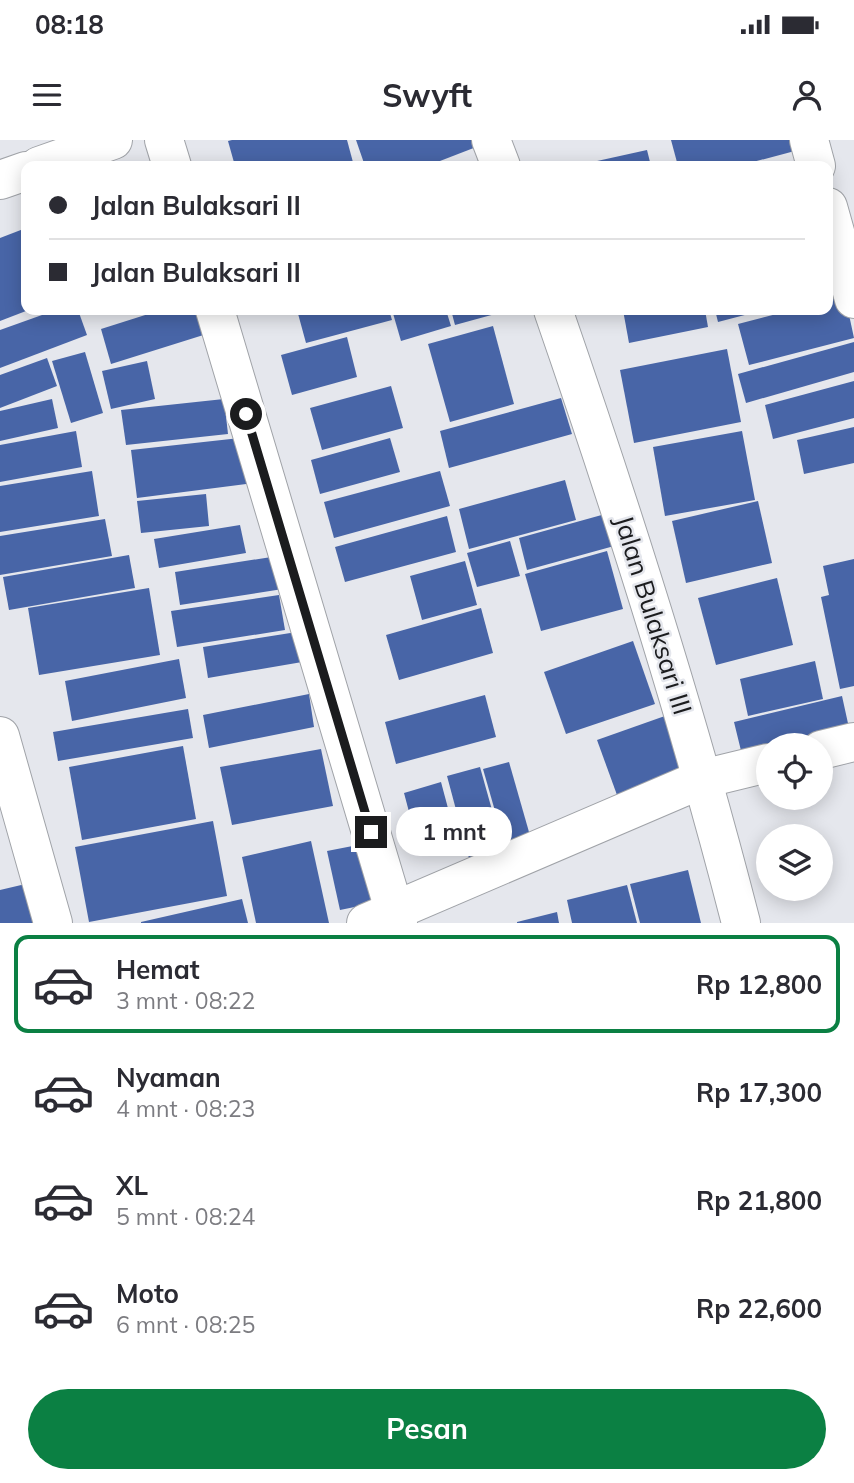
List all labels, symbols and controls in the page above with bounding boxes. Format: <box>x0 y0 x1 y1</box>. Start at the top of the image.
text: 08:18 <box>35 8 104 41</box>
text: Swyft <box>382 75 472 115</box>
icon: menu <box>28 76 66 114</box>
icon: person <box>788 76 826 114</box>
text: Jalan Bulaksari II <box>91 189 301 222</box>
text: Jalan Bulaksari II <box>91 256 301 289</box>
route start <box>230 398 262 430</box>
street label: Jalan Bulaksari III <box>607 511 699 719</box>
map controls <box>756 733 833 901</box>
button: locate <box>756 733 833 810</box>
callout: 1 mnt <box>396 808 511 856</box>
route end <box>355 816 387 848</box>
text: 1 mnt <box>422 817 486 846</box>
button: layers <box>756 824 833 901</box>
icon: car <box>32 953 95 1016</box>
text: Hemat <box>116 953 200 986</box>
text: Rp 12,800 <box>696 968 822 1001</box>
text: 3 mnt · 08:22 <box>116 986 255 1015</box>
icon: car <box>32 1061 95 1124</box>
text: Nyaman <box>116 1061 221 1094</box>
text: Rp 17,300 <box>696 1076 822 1109</box>
text: 4 mnt · 08:23 <box>116 1094 255 1123</box>
icon: car <box>32 1169 95 1232</box>
text: XL <box>116 1169 148 1202</box>
text: Rp 21,800 <box>696 1184 822 1217</box>
text: 5 mnt · 08:24 <box>116 1202 255 1231</box>
icon: car <box>32 1277 95 1340</box>
text: Moto <box>116 1277 179 1310</box>
text: Rp 22,600 <box>696 1292 822 1325</box>
text: 6 mnt · 08:25 <box>116 1310 255 1339</box>
button: Pesan <box>28 1389 826 1469</box>

